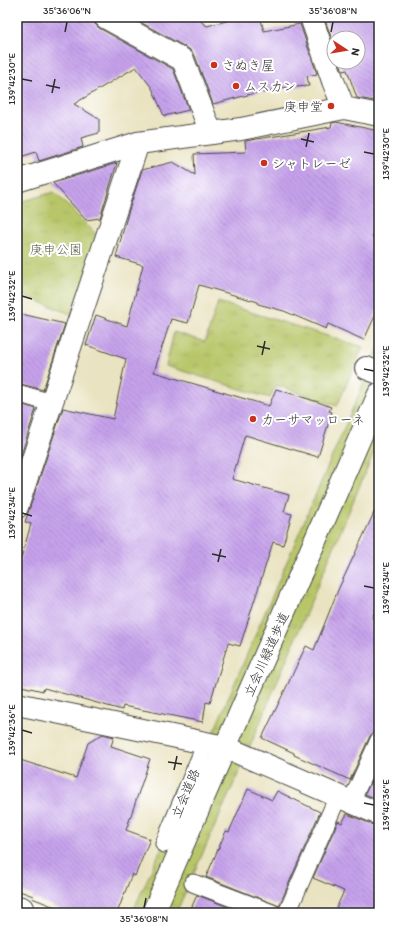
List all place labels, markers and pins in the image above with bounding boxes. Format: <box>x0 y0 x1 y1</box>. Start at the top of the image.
place label: さぬき屋 <box>222 58 274 73</box>
marker: さぬき屋 <box>209 60 219 70</box>
place label: ムスカン <box>244 79 296 94</box>
marker: ムスカン <box>231 81 241 91</box>
place label: 庚申堂 <box>284 99 323 114</box>
marker: 庚申堂 <box>326 101 336 111</box>
place label: シャトレーゼ <box>272 156 351 171</box>
marker: シャトレーゼ <box>259 158 269 168</box>
place label: カーサマッローネ <box>261 412 365 427</box>
marker: カーサマッローネ <box>248 414 258 424</box>

